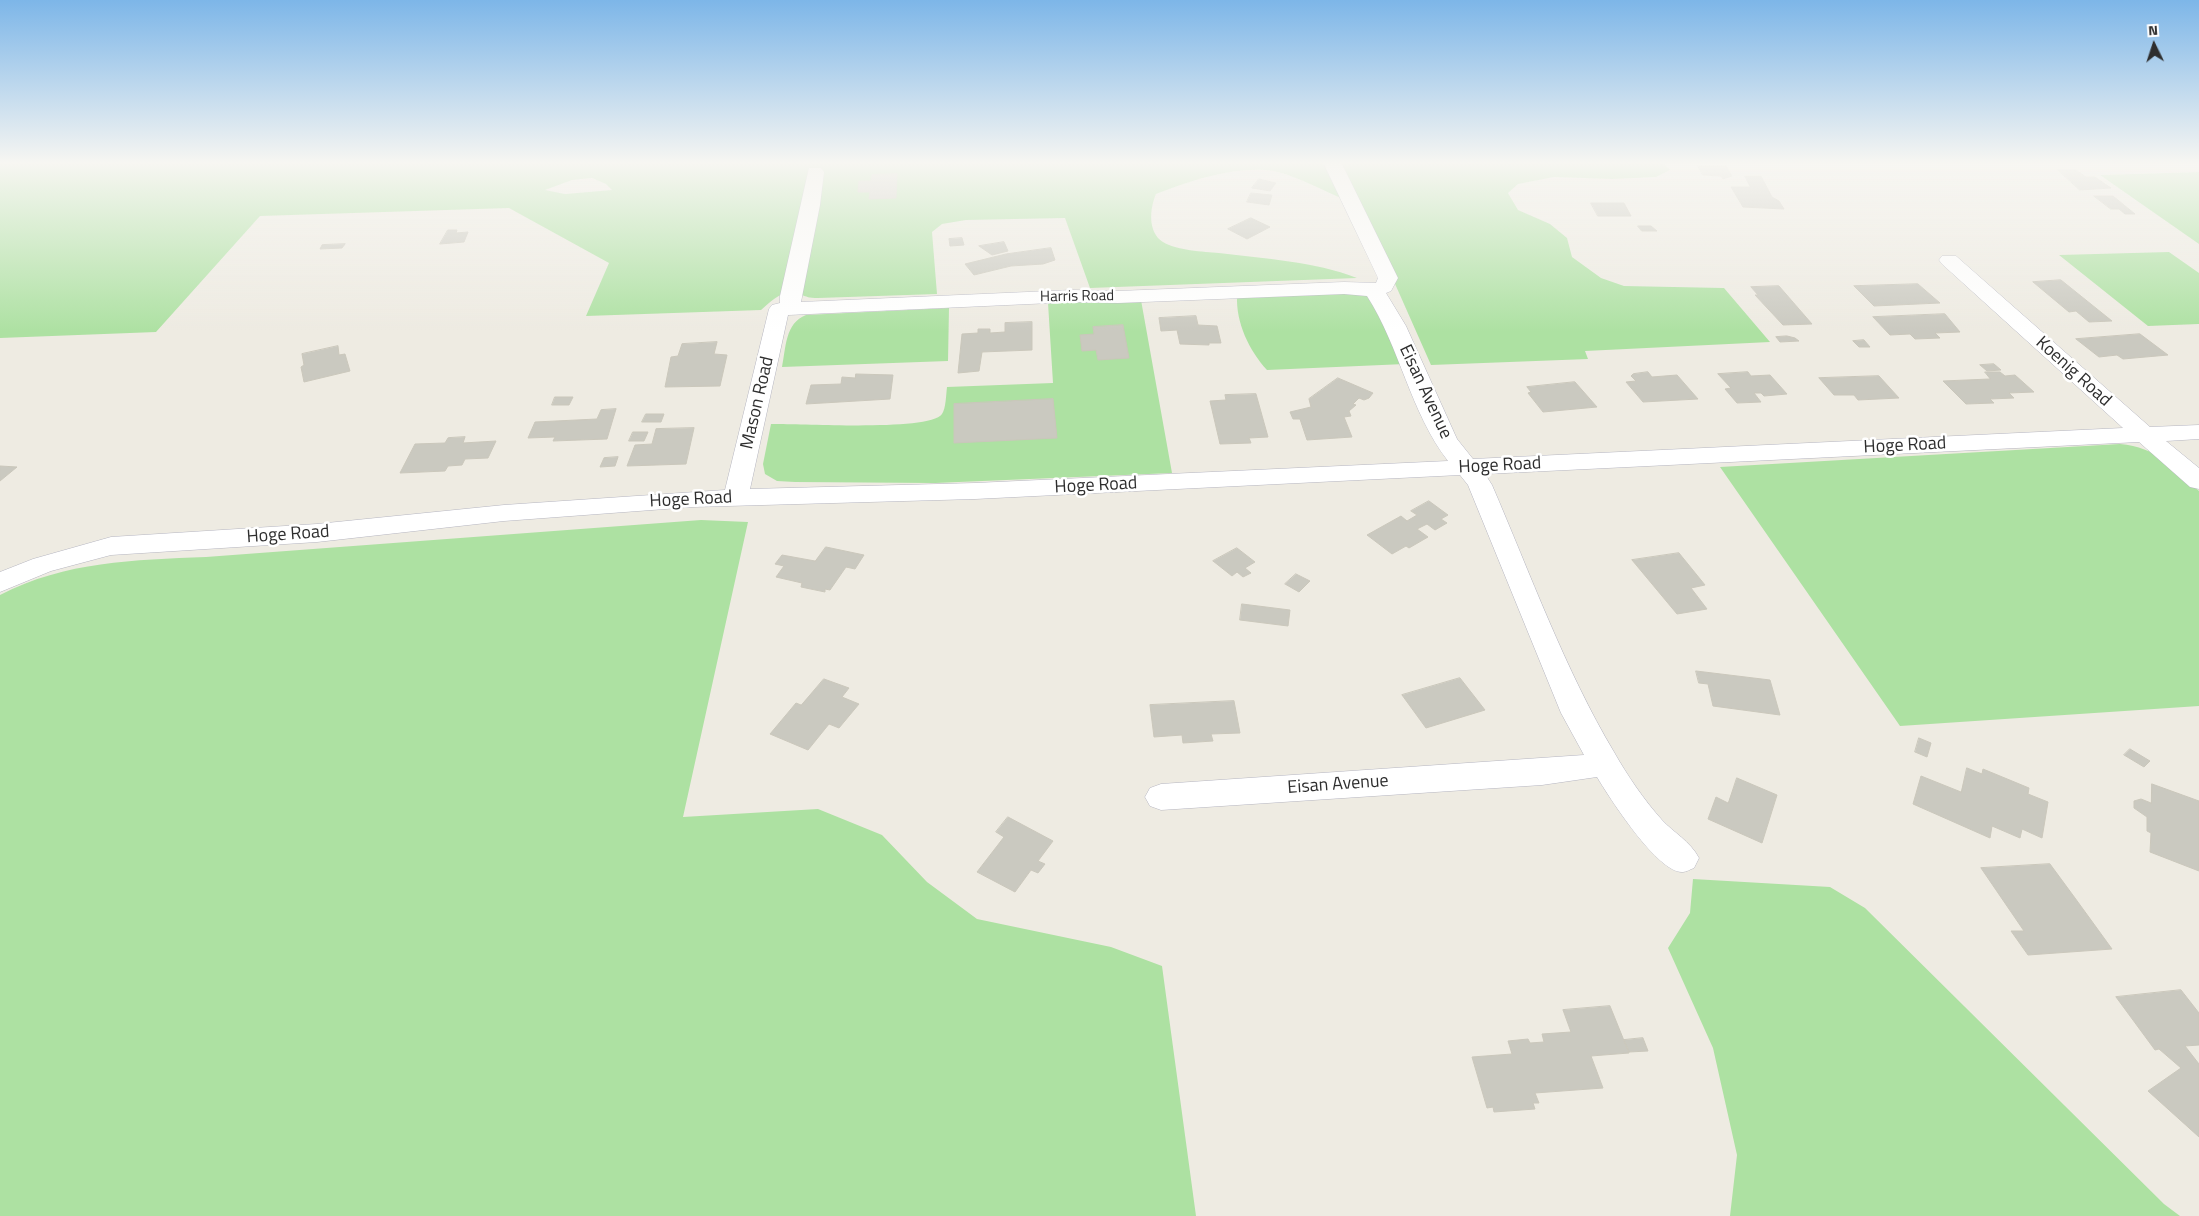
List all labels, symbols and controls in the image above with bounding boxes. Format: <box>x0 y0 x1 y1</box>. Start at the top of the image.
text: N <box>2147 19 2158 40</box>
north arrow <box>2129 20 2179 70</box>
street label: Harris Road <box>1040 287 1114 307</box>
street label: Koenig Road <box>2031 332 2115 412</box>
street label: Eisan Avenue <box>1394 342 1456 442</box>
street label: Mason Road <box>737 354 779 452</box>
street label: Hoge Road <box>1863 433 1947 459</box>
street label: Hoge Road <box>1458 453 1542 479</box>
street label: Hoge Road <box>1054 473 1138 499</box>
street label: Hoge Road <box>649 487 733 513</box>
street label: Hoge Road <box>246 521 330 549</box>
street label: Eisan Avenue <box>1287 771 1389 799</box>

